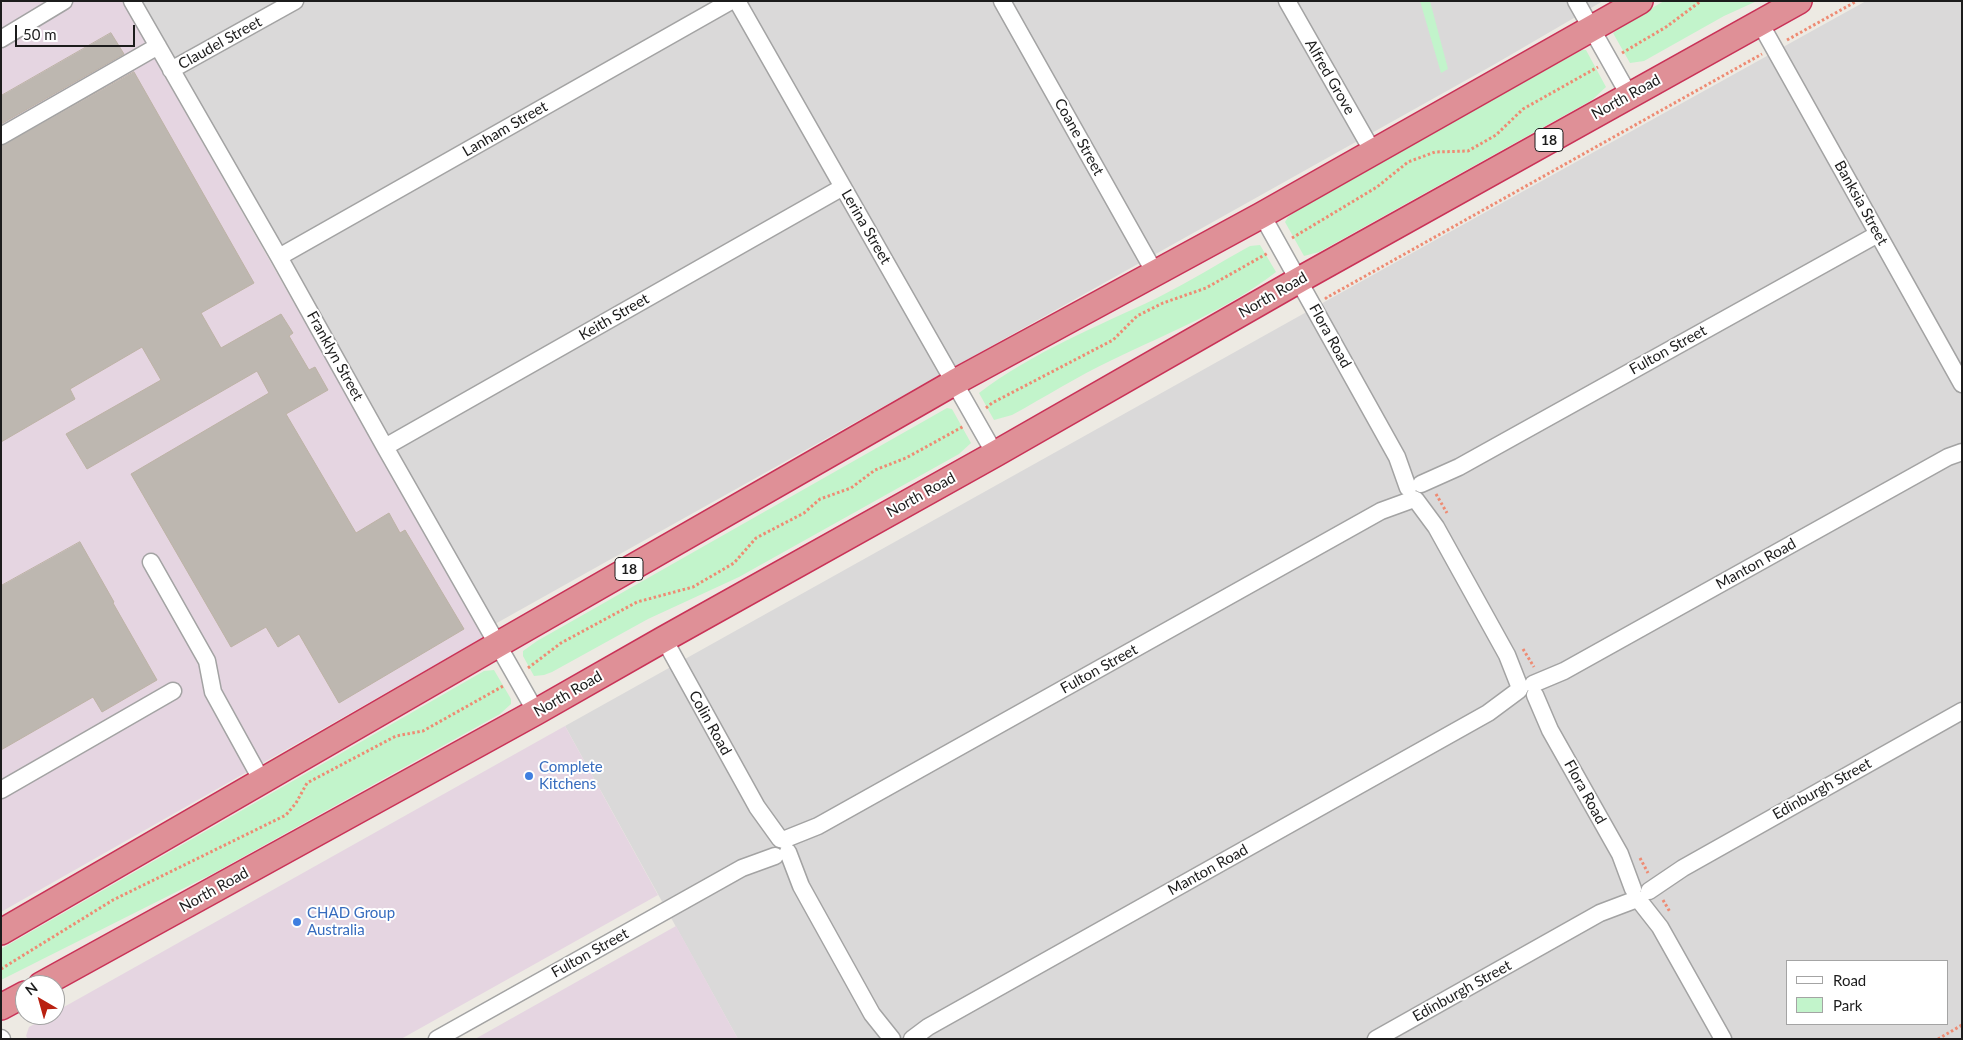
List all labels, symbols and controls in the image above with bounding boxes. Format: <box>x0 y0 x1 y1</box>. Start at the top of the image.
street label: Claudel Street <box>175 13 265 73</box>
scale bar <box>18 15 138 47</box>
text: 50 m <box>23 25 57 43</box>
street label: Alfred Grove <box>1301 36 1359 118</box>
street label: North Road <box>1588 71 1664 123</box>
street label: Coane Street <box>1050 95 1108 179</box>
street label: Lanham Street <box>459 97 551 161</box>
road number: 18 <box>1535 128 1563 152</box>
street label: Banksia Street <box>1830 158 1892 248</box>
street label: Lerina Street <box>837 186 895 268</box>
street label: North Road <box>1236 268 1310 322</box>
street label: Keith Street <box>576 290 652 344</box>
street label: Flora Road <box>1305 301 1355 371</box>
street label: Franklyn Street <box>303 308 367 404</box>
street label: Fulton Street <box>1626 321 1710 379</box>
street label: North Road <box>883 469 959 521</box>
street label: Manton Road <box>1713 535 1799 593</box>
road number: 18 <box>615 558 643 580</box>
street label: Fulton Street <box>1057 640 1141 698</box>
street label: North Road <box>531 667 605 721</box>
street label: Colin Road <box>685 688 735 758</box>
street label: Edinburgh Street <box>1769 754 1875 824</box>
street label: Flora Road <box>1560 757 1610 827</box>
place label: Complete Kitchens <box>539 758 603 793</box>
marker: Complete Kitchens <box>523 770 535 782</box>
street label: Manton Road <box>1165 841 1251 899</box>
street label: North Road <box>176 864 252 916</box>
place label: CHAD Group Australia <box>307 904 395 939</box>
marker: CHAD Group Australia <box>291 916 303 928</box>
street label: Fulton Street <box>548 924 632 982</box>
street label: Edinburgh Street <box>1409 956 1515 1026</box>
legend <box>1786 960 1948 1025</box>
text: Road <box>1833 971 1866 989</box>
north arrow <box>15 975 65 1025</box>
text: N <box>22 979 41 999</box>
text: Park <box>1833 996 1862 1014</box>

